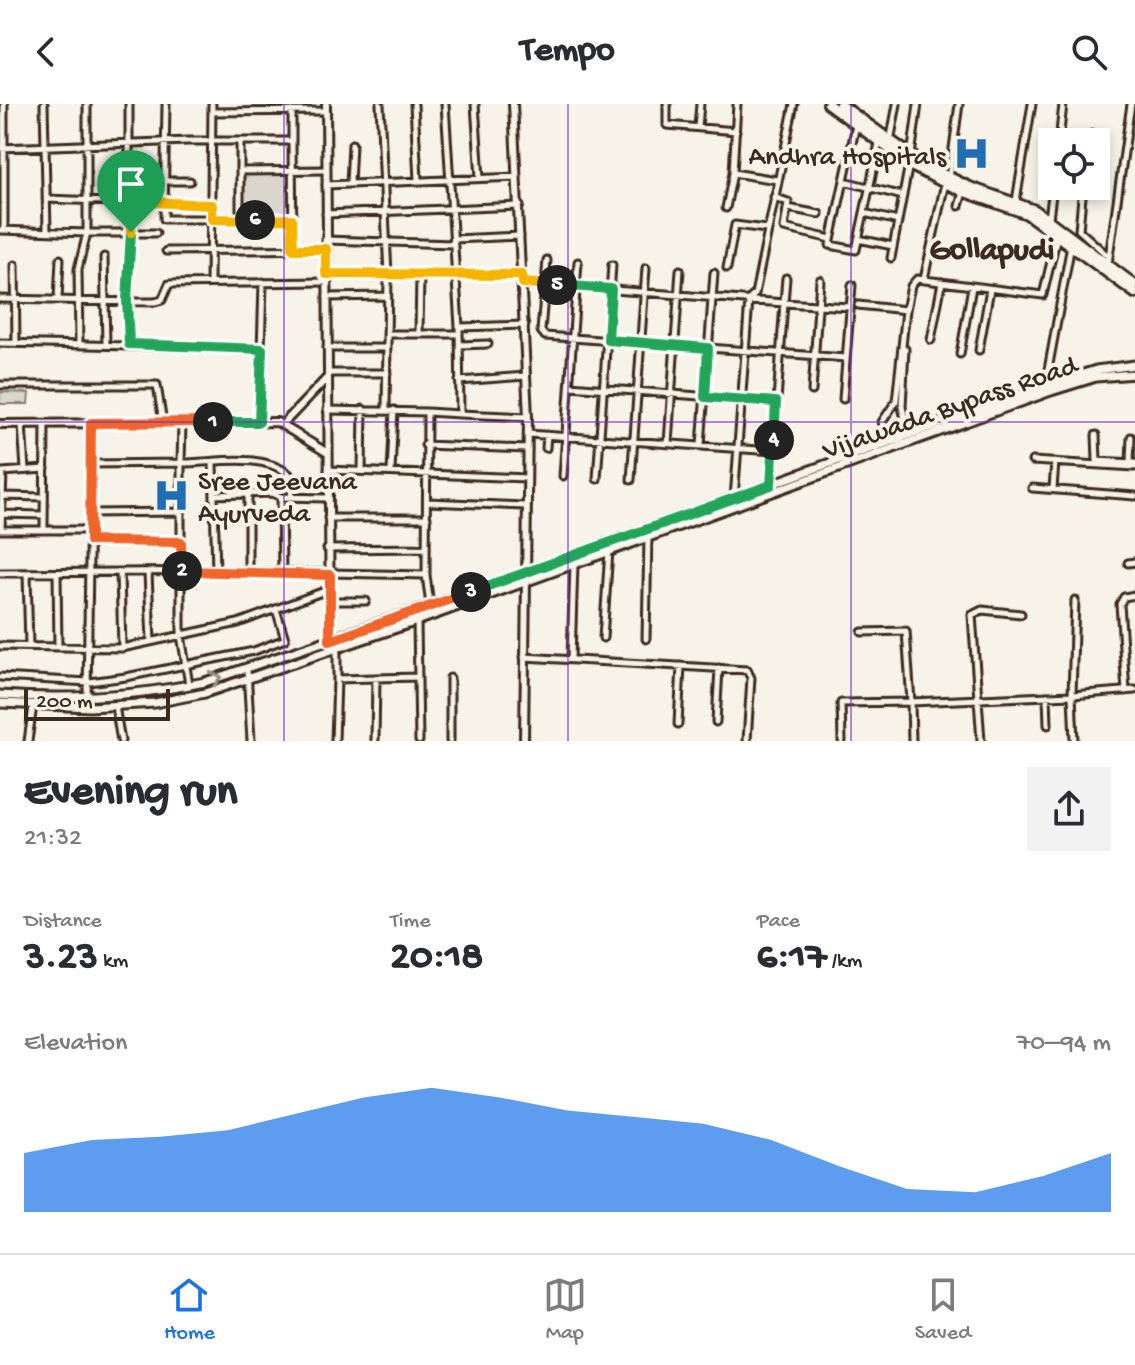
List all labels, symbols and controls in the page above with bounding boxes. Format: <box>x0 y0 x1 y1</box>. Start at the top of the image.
icon: back <box>24 30 68 74</box>
icon: search <box>1067 30 1111 74</box>
text: Tempo <box>520 31 615 74</box>
map controls <box>1038 128 1110 200</box>
button: locate <box>1038 128 1110 200</box>
hospital icon: Andhra Hospitals <box>953 135 991 173</box>
place label: Andhra Hospitals <box>749 142 947 175</box>
pin <box>97 150 165 232</box>
icon: arrive <box>109 162 153 206</box>
pin: 6 <box>235 200 275 240</box>
text: 6 <box>249 207 261 233</box>
district label: Gollapudi <box>929 233 1055 271</box>
pin: 5 <box>537 265 577 305</box>
text: 5 <box>551 272 563 298</box>
street label: Vijawada Bypass Road <box>818 349 1085 469</box>
pin: 1 <box>193 402 233 442</box>
text: 1 <box>209 409 217 435</box>
pin: 4 <box>754 420 794 460</box>
text: 4 <box>769 427 779 453</box>
place label: Sree Jeevana Ayurveda <box>198 467 358 532</box>
hospital icon: Sree Jeevana Ayurveda <box>153 476 191 514</box>
pin: 2 <box>162 551 202 591</box>
text: 2 <box>177 558 187 584</box>
pin: 3 <box>451 572 491 612</box>
text: 3 <box>465 579 477 605</box>
one-way arrow <box>209 671 222 687</box>
scale bar <box>24 685 170 721</box>
text: 200 m <box>36 690 93 716</box>
button: share <box>1027 767 1111 851</box>
text: Evening run <box>24 768 237 820</box>
text: 21:32 <box>24 824 82 855</box>
text: Distance <box>24 909 102 935</box>
text: Time <box>390 909 431 935</box>
text: Pace <box>757 909 800 935</box>
text: 3.23 <box>24 935 98 982</box>
text: 20:18 <box>390 935 483 982</box>
text: 6:17 <box>757 935 826 982</box>
text: km <box>98 949 128 975</box>
text: /km <box>826 949 862 975</box>
text: Elevation <box>24 1029 127 1060</box>
text: 70–94 m <box>1017 1029 1111 1060</box>
tab: Home <box>164 1273 215 1347</box>
tab: Map <box>543 1273 587 1347</box>
tab: Saved <box>915 1273 971 1347</box>

